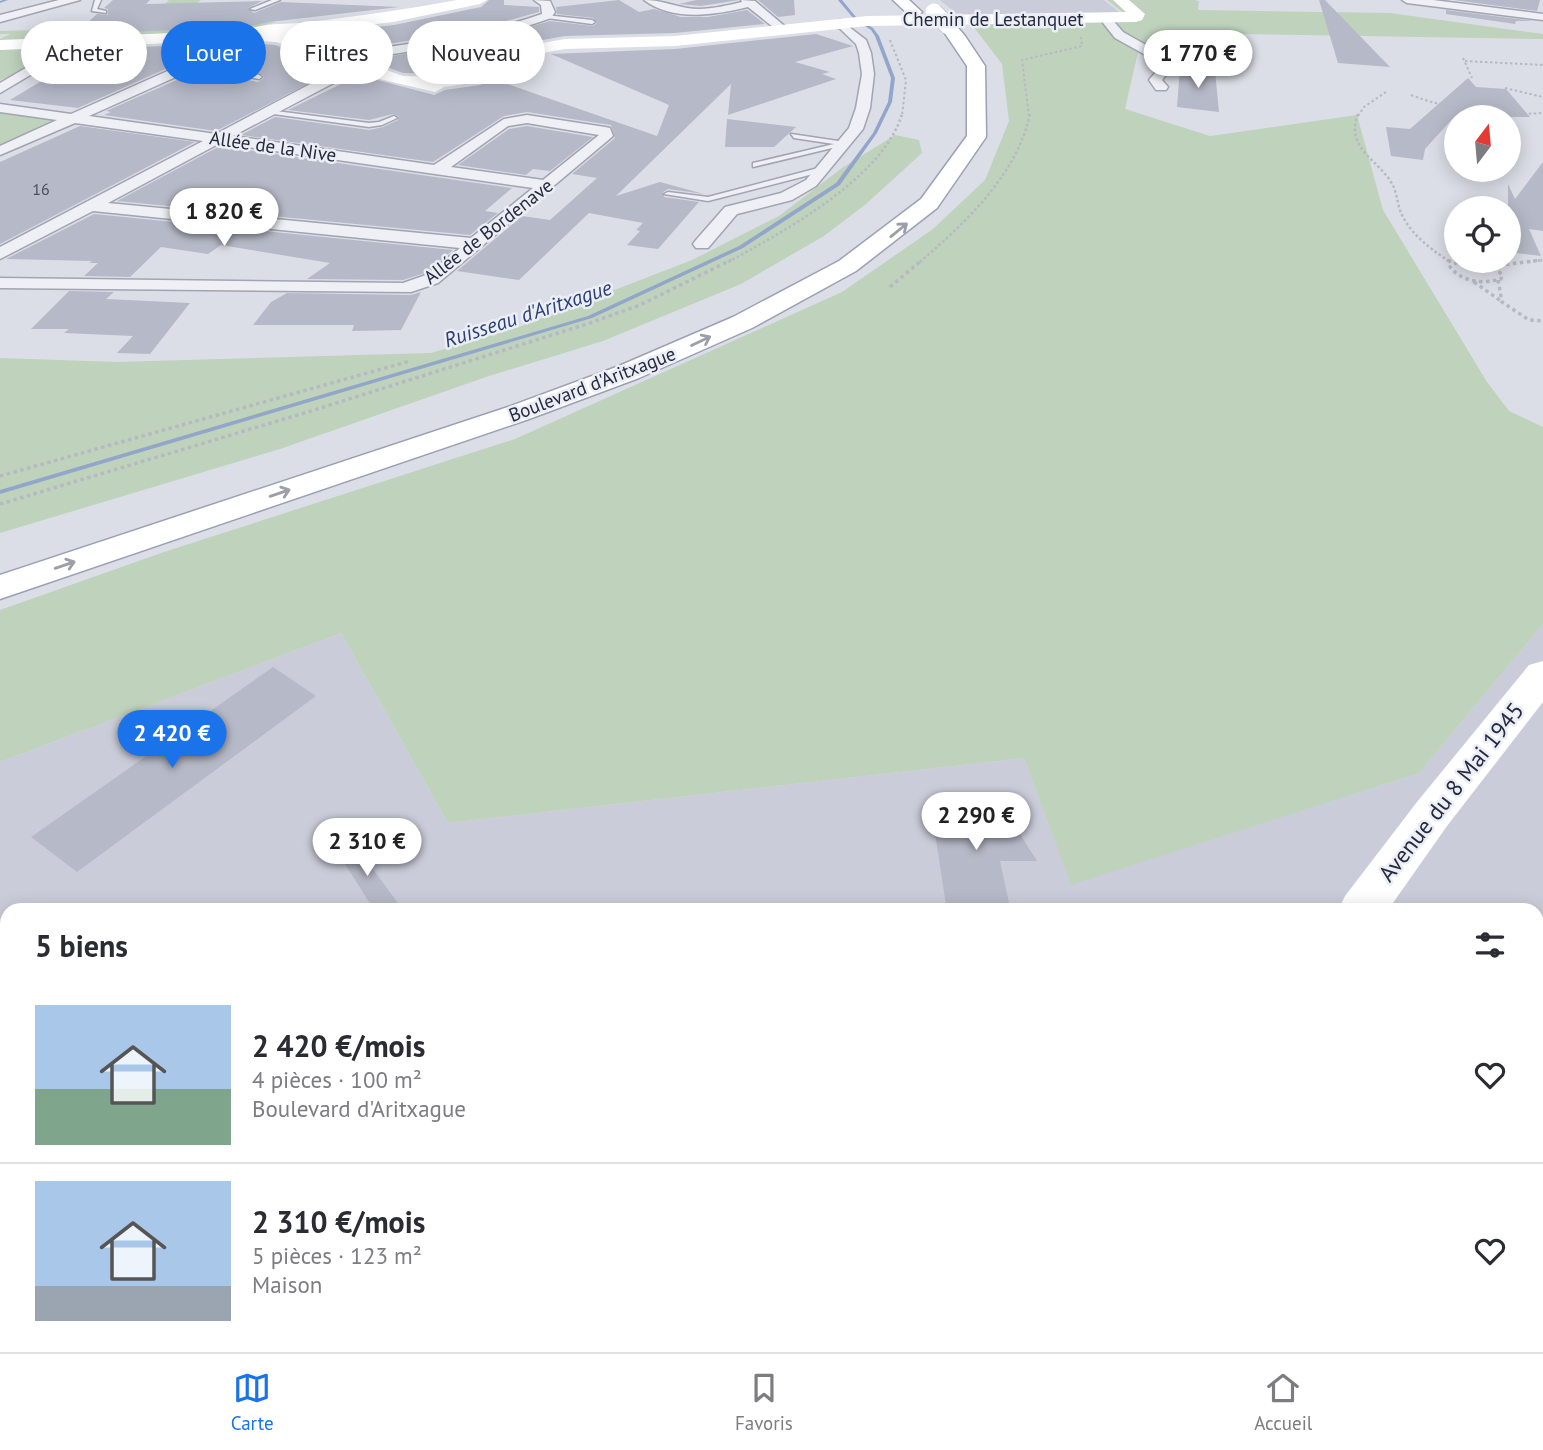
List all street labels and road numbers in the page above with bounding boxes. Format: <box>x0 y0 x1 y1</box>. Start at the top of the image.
street label: Chemin de Lestanquet <box>903 7 1084 31</box>
street label: Allée de la Nive <box>208 125 338 167</box>
street label: Allée de Bordenave <box>419 173 557 289</box>
street label: Boulevard d'Aritxague <box>505 341 679 427</box>
street label: Avenue du 8 Mai 1945 <box>1372 696 1530 887</box>

